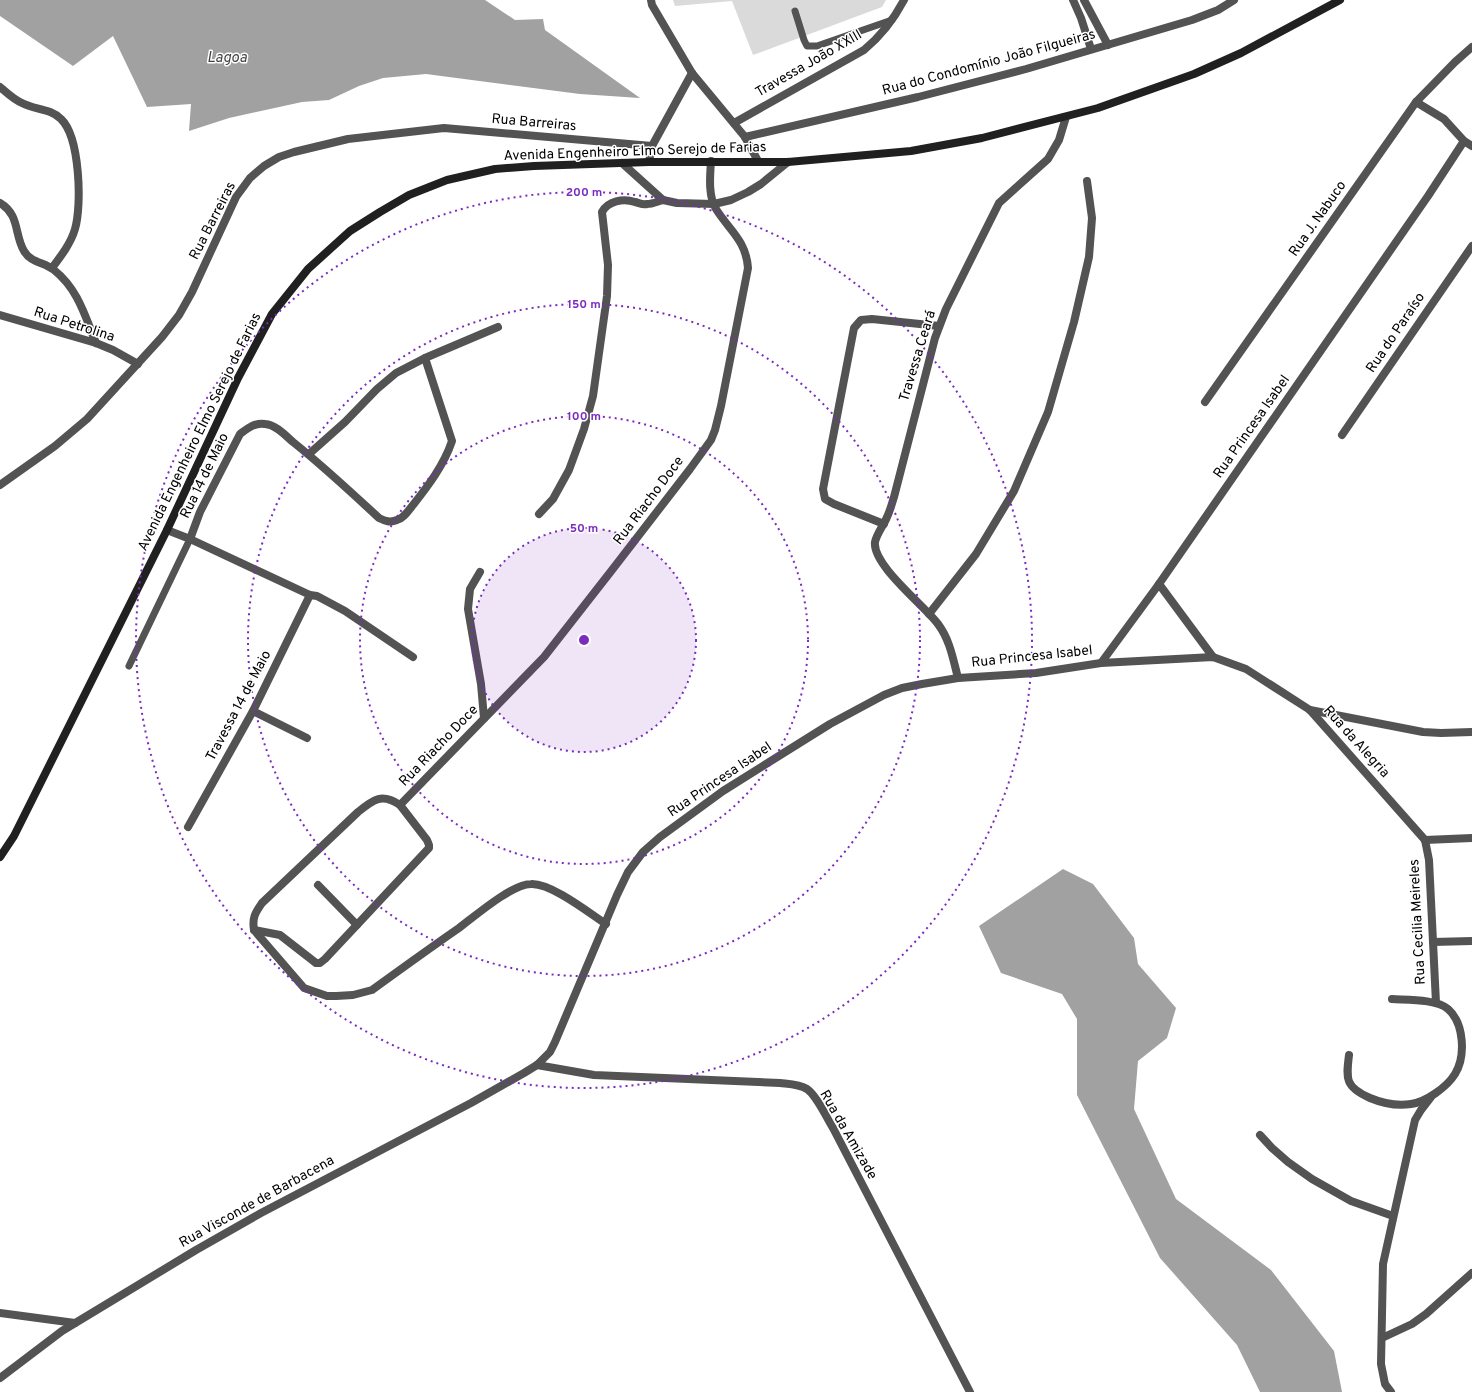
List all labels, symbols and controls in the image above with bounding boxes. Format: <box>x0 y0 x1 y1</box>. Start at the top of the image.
street label: Rua do Condomínio João Filgueiras <box>880 26 1098 100</box>
street label: Travessa João XXIII <box>753 27 865 101</box>
water label: Lagoa <box>207 49 247 68</box>
street label: Rua Barreiras <box>491 111 577 135</box>
street label: Avenida Engenheiro Elmo Serejo de Farias <box>503 139 767 165</box>
street label: Rua J. Nabuco <box>1286 178 1351 260</box>
street label: Rua Barreiras <box>186 179 240 263</box>
text: 200 m <box>566 185 602 201</box>
street label: Rua do Paraíso <box>1363 289 1429 376</box>
text: 150 m <box>567 297 601 313</box>
street label: Rua Petrolina <box>31 304 117 346</box>
street label: Travessa Ceará <box>896 308 940 404</box>
street label: Avenida Engenheiro Elmo Serejo de Farias <box>135 310 265 554</box>
street label: Rua Princesa Isabel <box>1210 372 1294 482</box>
text: 100 m <box>567 409 601 425</box>
street label: Rua 14 de Maio <box>177 430 233 521</box>
street label: Rua Riacho Doce <box>610 453 688 549</box>
text: 50 m <box>570 521 598 537</box>
centre of rings <box>577 633 591 647</box>
street label: Rua Princesa Isabel <box>970 642 1094 672</box>
street label: Travessa 14 de Maio <box>203 648 275 764</box>
street label: Rua Riacho Doce <box>396 702 482 790</box>
street label: Rua da Alegria <box>1319 703 1393 781</box>
street label: Rua Princesa Isabel <box>665 739 775 821</box>
street label: Rua Cecilia Meireles <box>1406 859 1430 985</box>
street label: Rua da Amizade <box>815 1087 881 1183</box>
street label: Rua Visconde de Barbacena <box>177 1152 337 1252</box>

